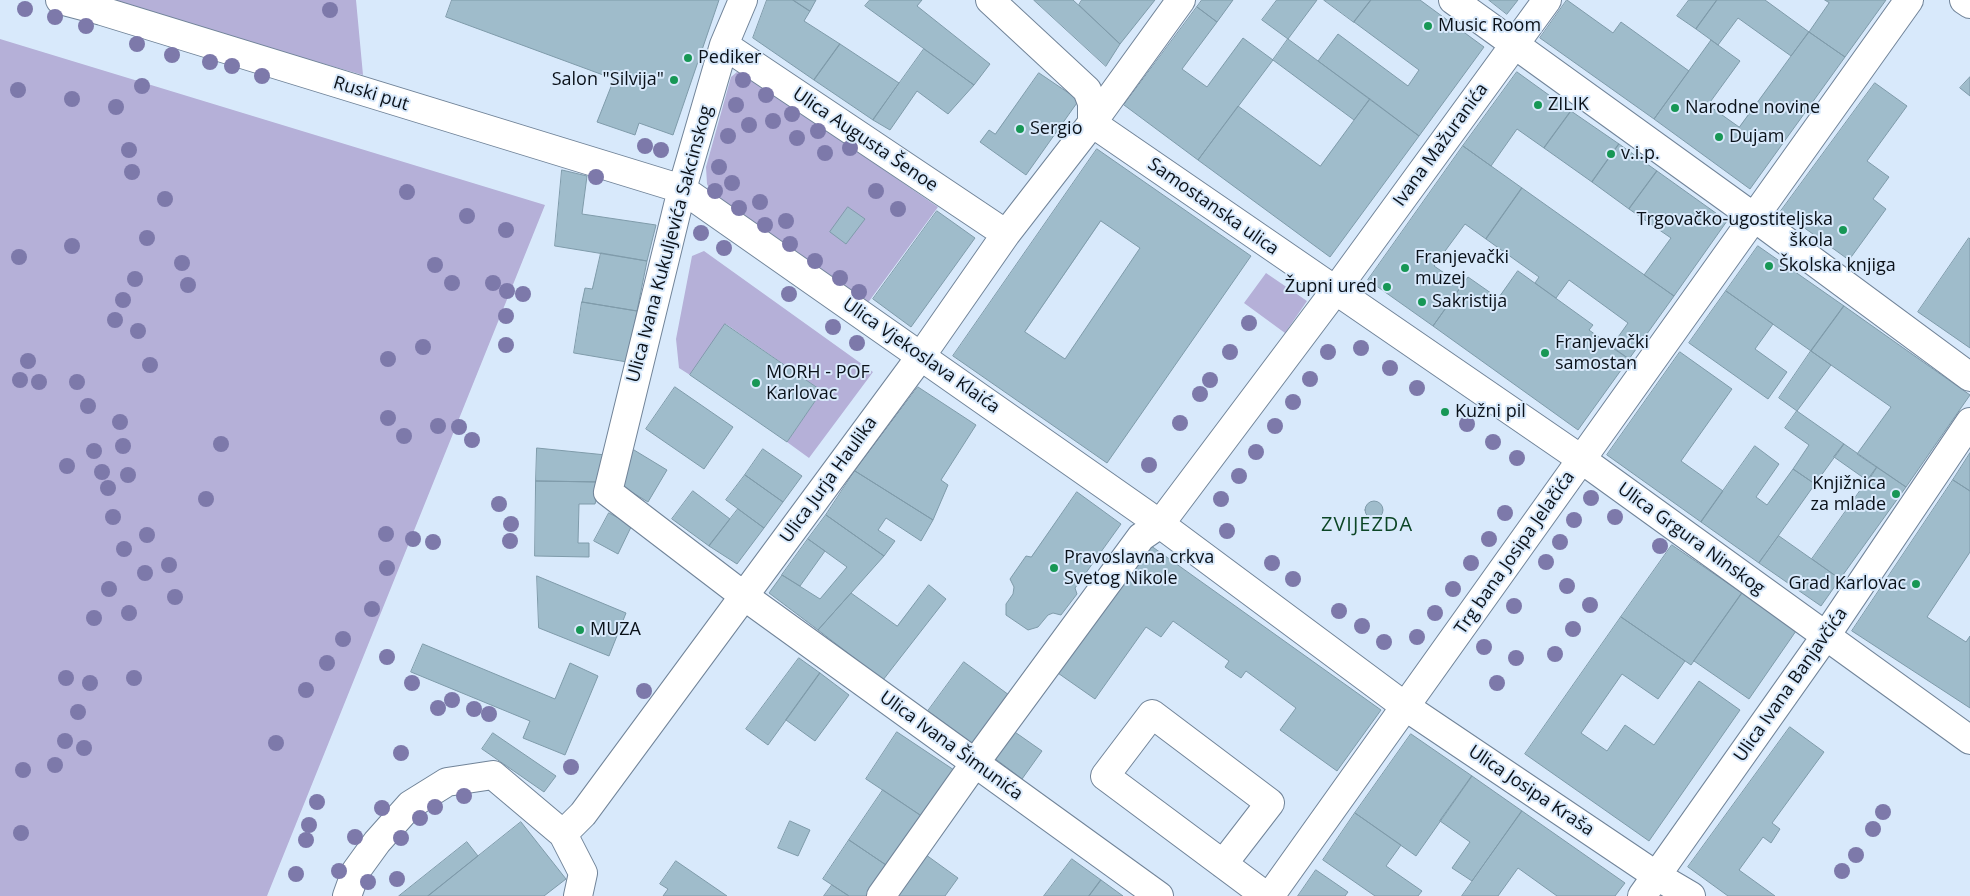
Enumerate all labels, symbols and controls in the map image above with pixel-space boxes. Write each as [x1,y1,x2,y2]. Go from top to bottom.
place label: Music Room [1438,15,1541,37]
marker: Music Room [1422,20,1434,32]
place label: Pediker [698,47,761,69]
marker: Pediker [682,52,694,64]
place label: Salon "Silvija" [552,69,664,91]
street label: Ruski put [331,72,411,116]
marker: Salon "Silvija" [668,74,680,86]
street label: Ivana Mažuranića [1389,79,1493,211]
street label: Ulica Augusta Šenoe [788,83,942,197]
place label: ZILIK [1548,94,1589,116]
place label: Narodne novine [1685,97,1820,119]
marker: ZILIK [1532,99,1544,111]
marker: Narodne novine [1669,102,1681,114]
street label: Ulica Ivana Kukuljevića Sakcinskog [623,103,717,385]
place label: Sergio [1030,118,1082,140]
marker: Sergio [1014,123,1026,135]
place label: Dujam [1729,126,1784,148]
marker: Dujam [1713,131,1725,143]
place label: v.i.p. [1621,143,1660,165]
marker: v.i.p. [1605,148,1617,160]
street label: Samostanska ulica [1143,154,1283,260]
place label: Trgovačko-ugostiteljska škola [1637,209,1833,252]
marker: Trgovačko-ugostiteljska škola [1837,224,1849,236]
place label: Franjevački muzej [1415,247,1509,290]
place label: Školska knjiga [1779,255,1896,277]
marker: Školska knjiga [1763,260,1775,272]
marker: Franjevački muzej [1399,262,1411,274]
place label: Župni ured [1285,276,1377,298]
marker: Župni ured [1381,281,1393,293]
place label: Sakristija [1432,291,1507,313]
street label: Ulica Vjekoslava Klaića [838,294,1004,418]
marker: Sakristija [1416,296,1428,308]
place label: Franjevački samostan [1555,332,1649,374]
marker: Franjevački samostan [1539,347,1551,359]
place label: MORH - POF Karlovac [766,362,870,404]
marker: MORH - POF Karlovac [750,377,762,389]
place label: Kužni pil [1455,401,1526,423]
marker: Kužni pil [1439,406,1451,418]
street label: Ulica Jurja Haulika [776,413,882,547]
street label: Trg bana Josipa Jelačića [1450,467,1580,639]
place label: Knjižnica za mlade [1811,473,1886,516]
street label: Ulica Grgura Ninskog [1613,478,1769,600]
marker: Knjižnica za mlade [1890,488,1902,500]
district label: ZVIJEZDA [1320,513,1414,537]
place label: Pravoslavna crkva Svetog Nikole [1064,547,1214,590]
marker: Pravoslavna crkva Svetog Nikole [1048,562,1060,574]
place label: Grad Karlovac [1788,573,1906,595]
marker: Grad Karlovac [1910,578,1922,590]
street label: Ulica Ivana Banjavčića [1730,604,1852,766]
place label: MUZA [590,619,641,641]
marker: MUZA [574,624,586,636]
street label: Ulica Ivana Šimunića [875,687,1027,805]
street label: Ulica Josipa Kraša [1464,741,1598,841]

